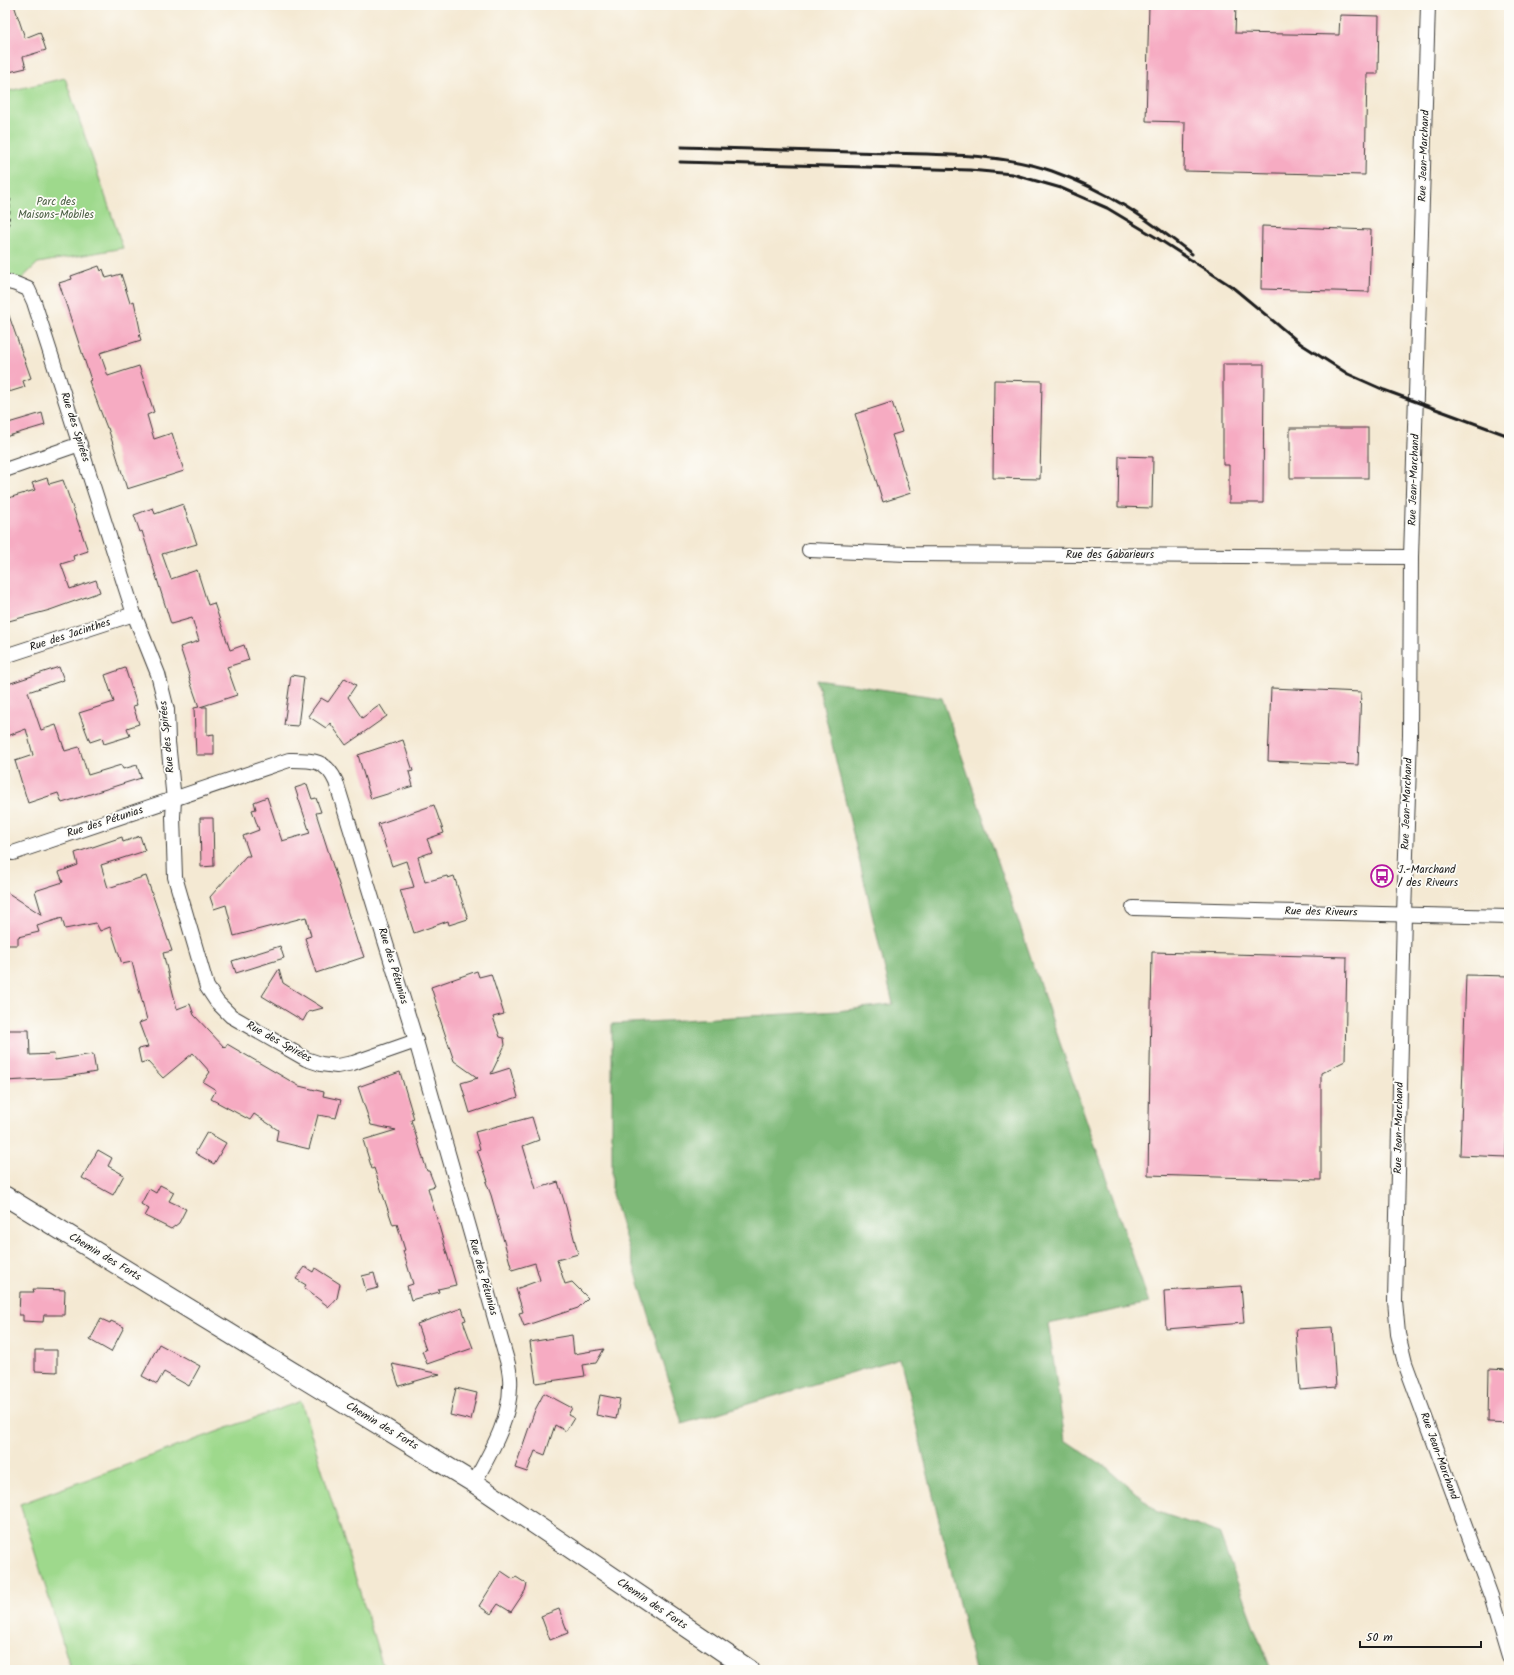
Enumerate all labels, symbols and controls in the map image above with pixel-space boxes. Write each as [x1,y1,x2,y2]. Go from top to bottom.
street label: Rue Jean-Marchand [1413,109,1435,202]
park label: Parc des Maisons-Mobiles [18,193,94,224]
street label: Rue des Spirées [55,390,95,465]
street label: Rue Jean-Marchand [1403,433,1425,526]
street label: Rue des Gabarieurs [1066,546,1154,564]
street label: Rue des Jacinthes [27,613,113,657]
street label: Rue des Spirées [154,700,180,774]
street label: Rue Jean-Marchand [1396,757,1418,850]
street label: Rue des Pétunias [65,801,146,843]
place label: J.-Marchand / des Riveurs [1398,861,1458,892]
bus stop icon: J.-Marchand / des Riveurs [1369,863,1395,889]
street label: Rue des Riveurs [1284,902,1358,922]
street label: Rue des Pétunias [373,925,413,1007]
street label: Rue des Spirées [243,1017,315,1068]
street label: Rue Jean-Marchand [1389,1081,1409,1174]
street label: Chemin des Forts [65,1228,145,1286]
street label: Rue des Pétunias [463,1236,503,1318]
street label: Chemin des Forts [342,1397,422,1455]
street label: Rue Jean-Marchand [1415,1410,1463,1503]
street label: Chemin des Forts [613,1574,691,1635]
scale bar [1360,1623,1481,1649]
text: 50 m [1366,1628,1393,1647]

